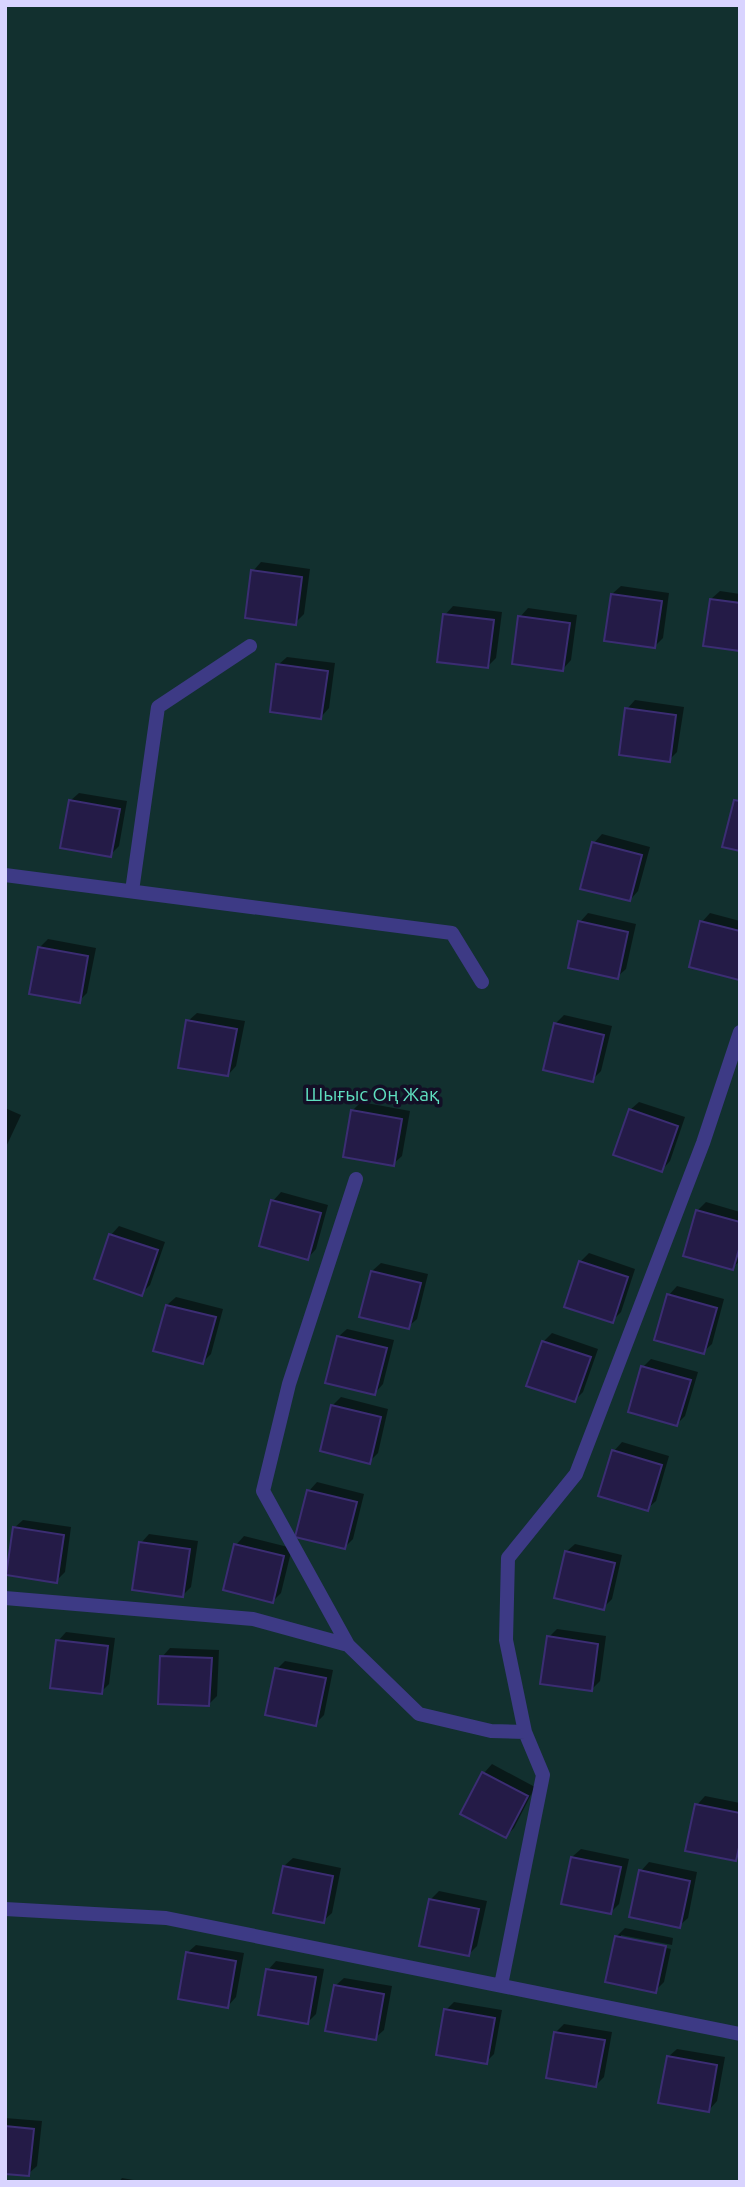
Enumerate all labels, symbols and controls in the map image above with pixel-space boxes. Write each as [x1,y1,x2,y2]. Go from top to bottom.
park label: Шығыс Оң Жақ [305,1083,440,1105]

